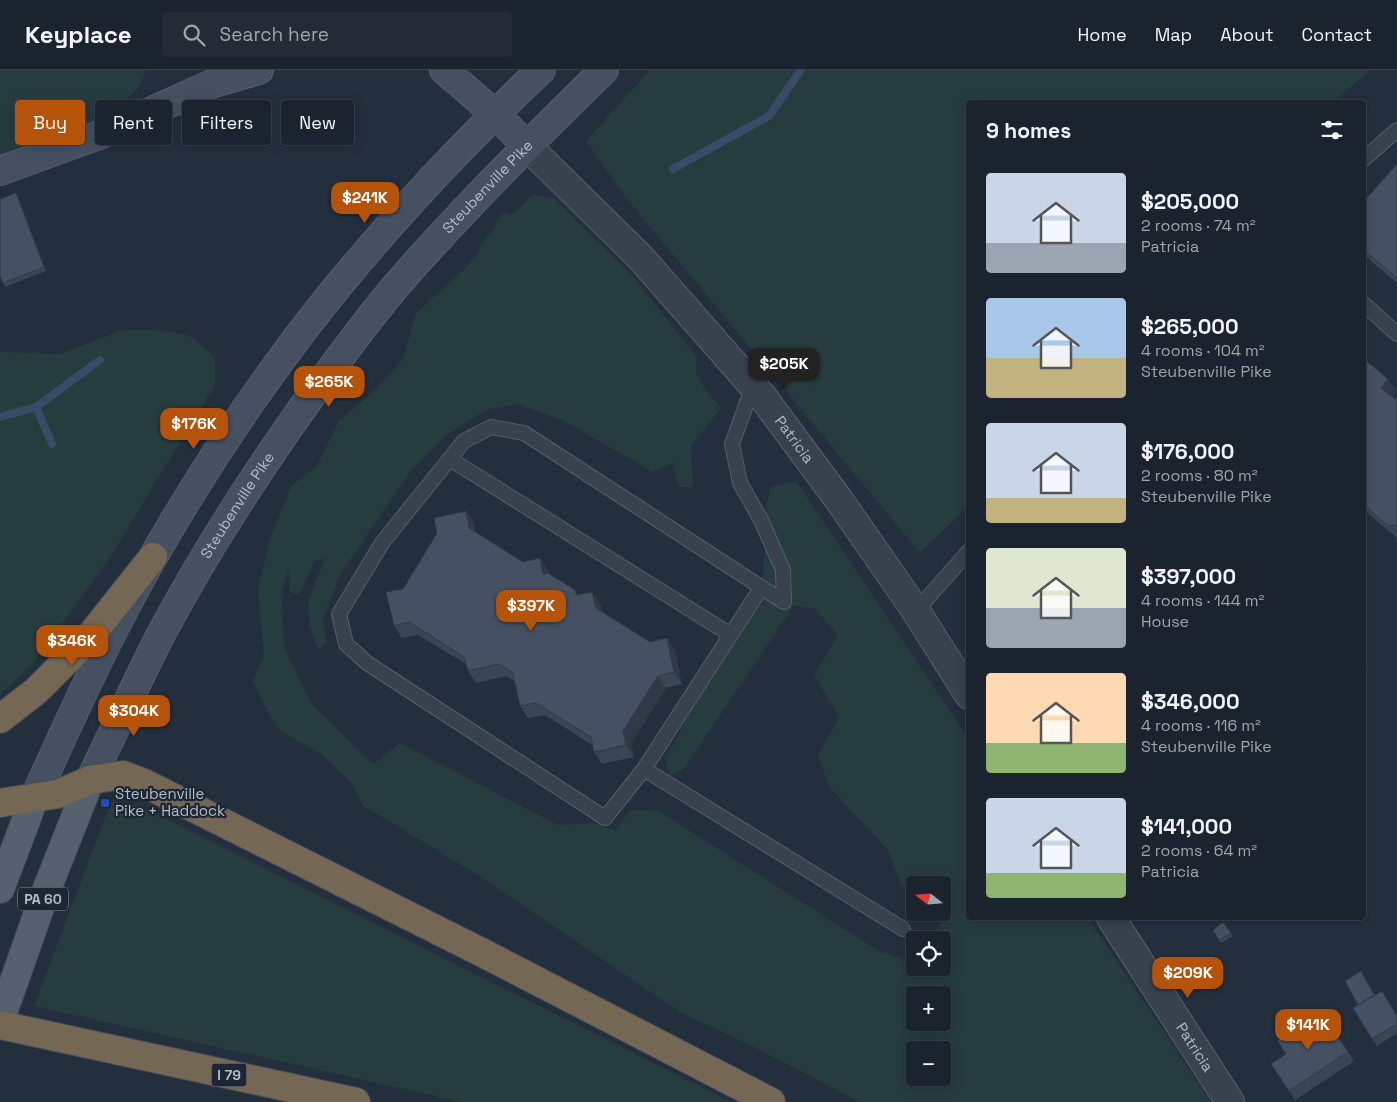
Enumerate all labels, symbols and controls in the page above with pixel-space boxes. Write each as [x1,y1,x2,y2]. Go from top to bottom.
search box [162,12,512,57]
text: Keyplace [25,19,132,50]
icon: search [180,21,208,49]
text: Search here [220,22,329,47]
text: Home [1078,23,1127,46]
text: Map [1155,23,1192,46]
text: About [1220,23,1274,46]
text: Contact [1302,23,1372,46]
chip: Buy [15,100,85,145]
chip: Rent [95,100,172,145]
chip: Filters [182,100,271,145]
chip: New [281,100,354,145]
icon: filters [1318,116,1346,144]
text: 9 homes [986,117,1071,144]
street label: Steubenville Pike [438,136,537,237]
pin: $241K [330,182,400,224]
text: $241K [342,187,388,208]
text: $205,000 [1141,188,1239,215]
icon: home [1026,193,1086,253]
text: 2 rooms · 74 m² [1141,215,1256,236]
text: Patricia [1141,236,1199,257]
text: $265,000 [1141,313,1239,340]
icon: home [1026,318,1086,378]
text: 4 rooms · 104 m² [1141,340,1265,361]
pin: $205K [749,348,819,390]
text: $205K [759,353,809,374]
text: Steubenville Pike [1141,361,1272,382]
pin: $265K [294,366,364,408]
text: $265K [305,371,353,392]
pin: $176K [159,408,229,450]
street label: Patricia [771,412,819,467]
text: $176K [171,413,217,434]
text: $176,000 [1141,438,1234,465]
icon: home [1026,443,1086,503]
street label: Steubenville Pike [196,448,278,562]
text: 2 rooms · 80 m² [1141,465,1258,486]
text: Steubenville Pike [1141,486,1272,507]
text: $397,000 [1141,563,1236,590]
icon: home [1026,568,1086,628]
pin: $397K [496,590,566,632]
text: 4 rooms · 144 m² [1141,590,1264,611]
text: $397K [507,595,555,616]
text: House [1141,611,1189,632]
pin: $346K [37,624,107,667]
text: $346K [47,630,97,651]
text: $346,000 [1141,688,1240,715]
icon: home [1026,693,1086,753]
pin: $304K [99,694,169,737]
text: $304K [109,700,159,721]
text: 4 rooms · 116 m² [1141,715,1261,736]
text: Steubenville Pike [1141,736,1272,757]
place label: Steubenville Pike + Haddock [115,784,225,820]
marker: Steubenville Pike + Haddock [99,797,111,809]
text: $141,000 [1141,813,1232,840]
icon: home [1026,818,1086,878]
text: 2 rooms · 64 m² [1141,840,1257,861]
text: Patricia [1141,861,1199,882]
north arrow [906,876,951,921]
map controls [906,876,951,1086]
road number: PA 60 [18,888,68,911]
button: locate [906,931,951,976]
pin: $209K [1153,956,1223,999]
text: $209K [1163,962,1213,983]
button: + [906,986,951,1031]
pin: $141K [1273,1008,1343,1051]
text: $141K [1286,1014,1330,1035]
street label: Patricia [1172,1019,1218,1075]
button: − [906,1041,951,1086]
road number: I 79 [212,1064,246,1086]

